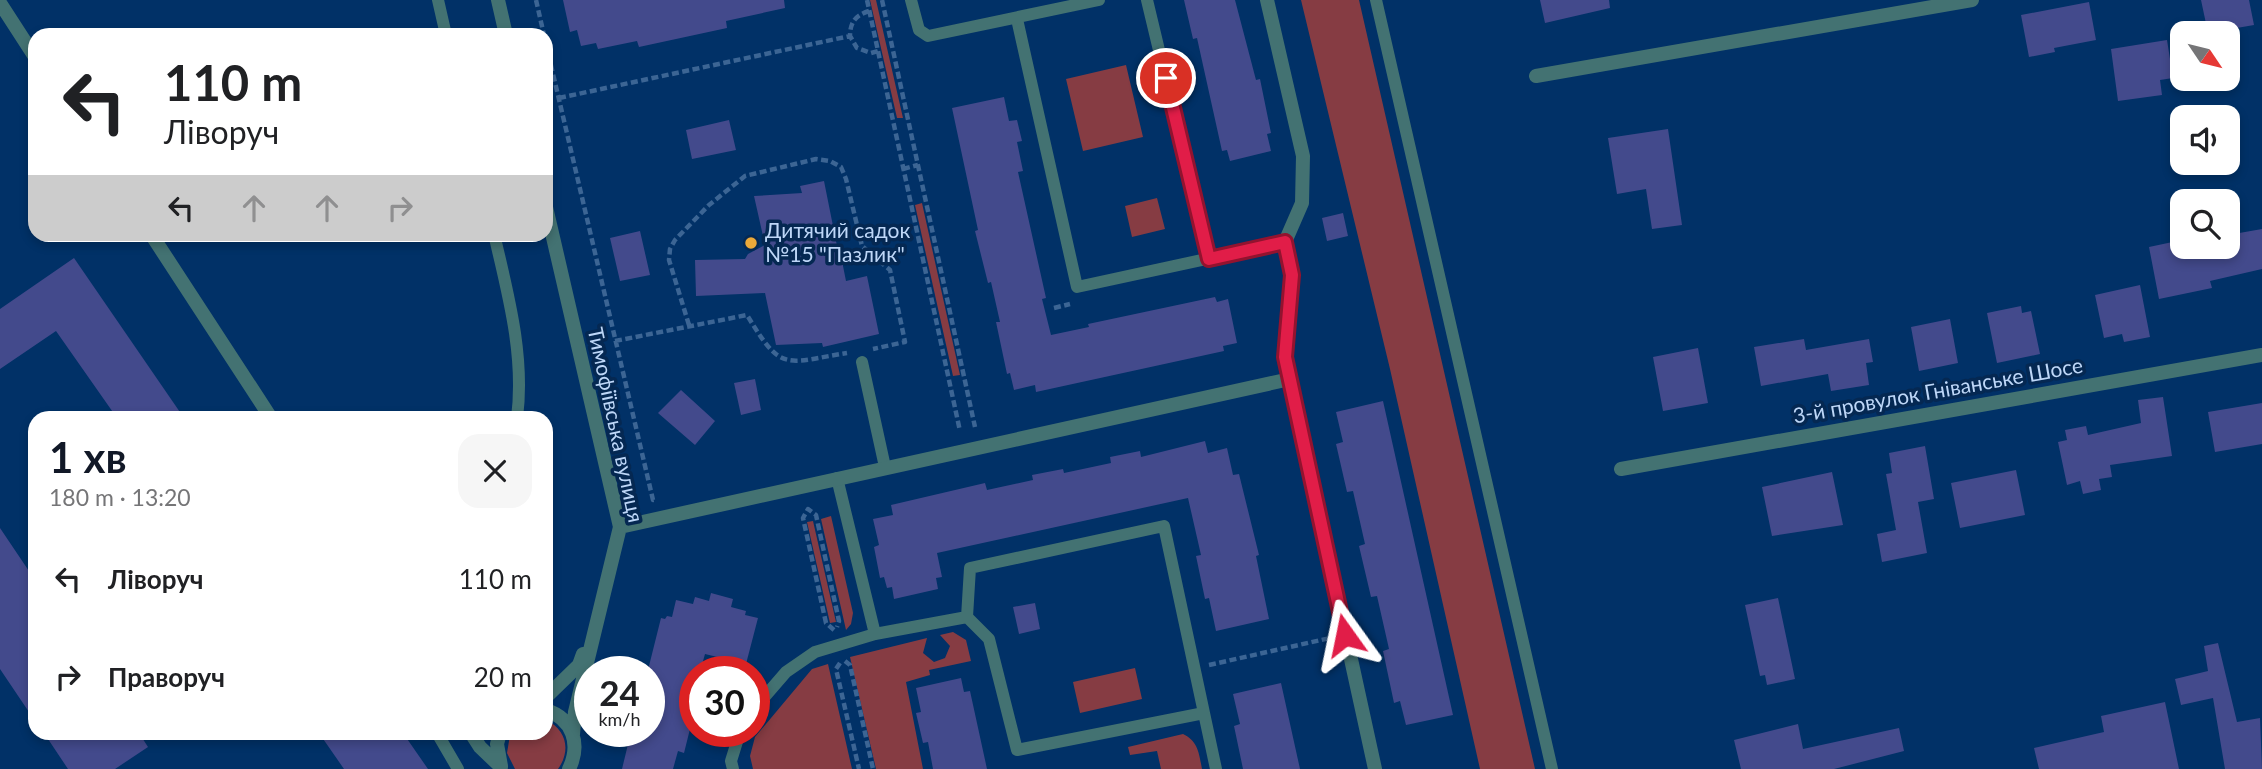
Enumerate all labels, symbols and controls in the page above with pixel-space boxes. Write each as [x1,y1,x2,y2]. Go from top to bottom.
north arrow [2170,21,2240,91]
map controls [2170,21,2240,259]
pin [1136,48,1196,108]
text: 110 m [164,53,302,111]
icon: left [49,56,140,147]
icon: arrive [1147,59,1185,97]
button: sound [2170,105,2240,175]
text: Ліворуч [164,112,279,151]
icon: left [162,189,200,227]
icon: ahead [235,189,273,227]
icon: ahead [308,189,346,227]
icon: right [381,189,419,227]
button: search [2170,189,2240,259]
place label: Дитячий садок №15 "Пазлик" [765,217,910,266]
marker: Дитячий садок №15 "Пазлик" [743,235,759,251]
street label: Тимофіївська вулиця [584,325,649,524]
street label: 3-й провулок Гніванське Шосе [1791,352,2085,427]
text: 1 хв [49,432,127,482]
button: close [458,434,532,508]
text: 180 m · 13:20 [49,483,191,511]
icon: left [49,560,87,598]
text: Ліворуч [108,563,204,595]
text: 110 m [459,563,532,595]
position arrow [1308,598,1382,672]
speed limit sign: 30 [679,656,770,747]
icon: right [49,658,87,696]
text: Праворуч [108,661,225,693]
text: 20 m [474,661,532,693]
text: 24 [599,671,640,713]
text: km/h [598,708,641,730]

